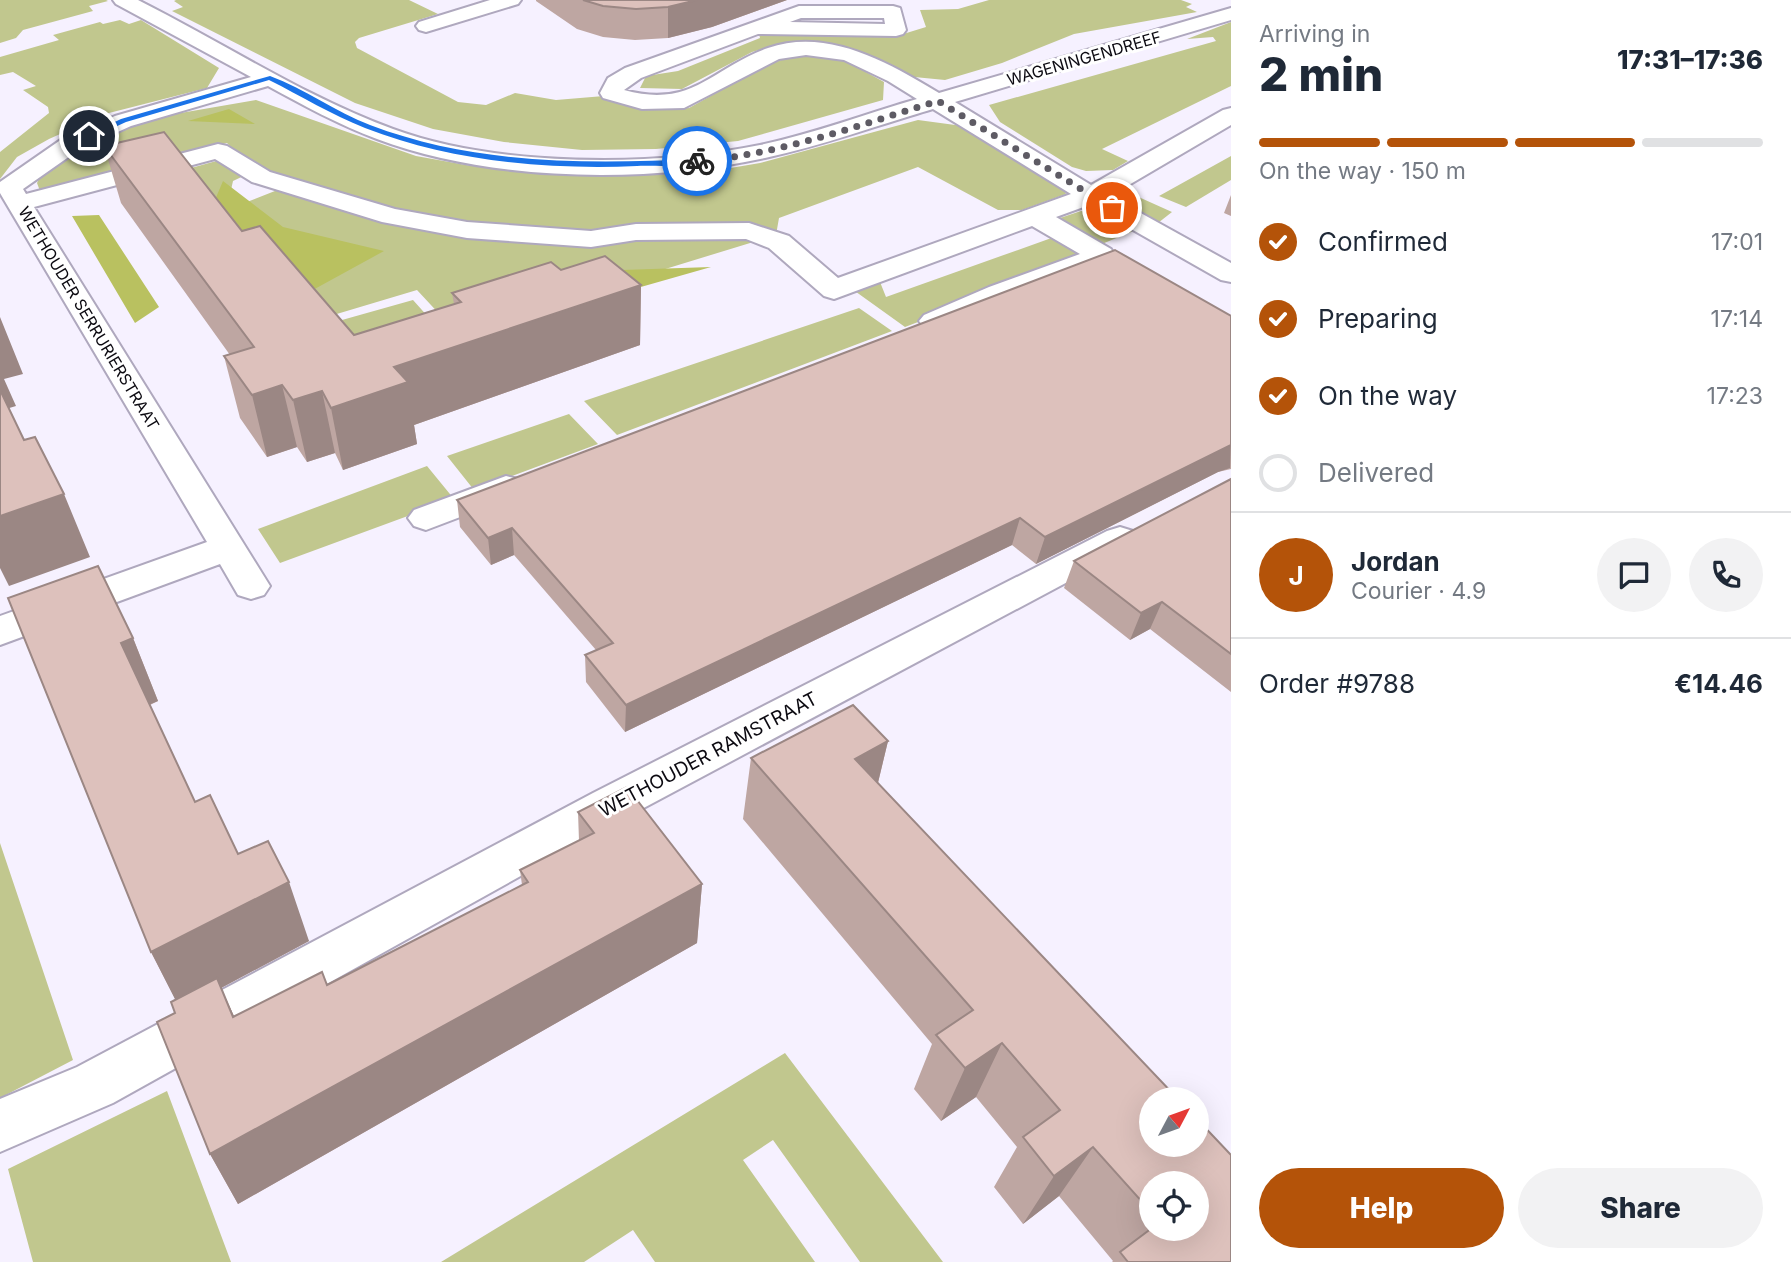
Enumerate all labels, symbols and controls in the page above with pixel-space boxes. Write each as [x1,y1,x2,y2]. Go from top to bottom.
text: Arriving in [1259,20,1370,48]
street label: WAGENINGENDREEF [1005,26,1163,90]
text: 17:31–17:36 [1617,44,1763,75]
text: 2 min [1259,46,1383,102]
pin [59,106,119,166]
icon: home [70,117,108,155]
courier [662,126,732,196]
icon: bike [678,142,716,180]
text: On the way · 150 m [1259,157,1466,185]
pin [1082,178,1142,238]
icon: bag [1093,189,1131,227]
street label: WETHOUDER SERRURIERSTRAAT [14,203,164,433]
icon: check [1259,223,1297,261]
text: Confirmed [1318,226,1448,257]
text: 17:01 [1711,228,1763,256]
icon: check [1259,300,1297,338]
text: Preparing [1318,303,1438,334]
text: 17:14 [1711,305,1763,333]
icon: check [1259,377,1297,415]
text: On the way [1318,380,1457,411]
text: 17:23 [1707,382,1763,410]
text: Delivered [1318,457,1434,488]
button: chat [1597,538,1671,612]
button: phone [1689,538,1763,612]
text: Jordan [1351,546,1440,577]
text: J [1288,560,1304,591]
text: Courier · 4.9 [1351,577,1486,605]
text: Order #9788 [1259,668,1415,699]
text: €14.46 [1674,668,1763,699]
street label: WETHOUDER RAMSTRAAT [595,687,821,822]
north arrow [1139,1087,1209,1157]
map controls [1139,1087,1209,1241]
button: Help [1259,1168,1504,1248]
button: Share [1518,1168,1763,1248]
button: locate [1139,1171,1209,1241]

